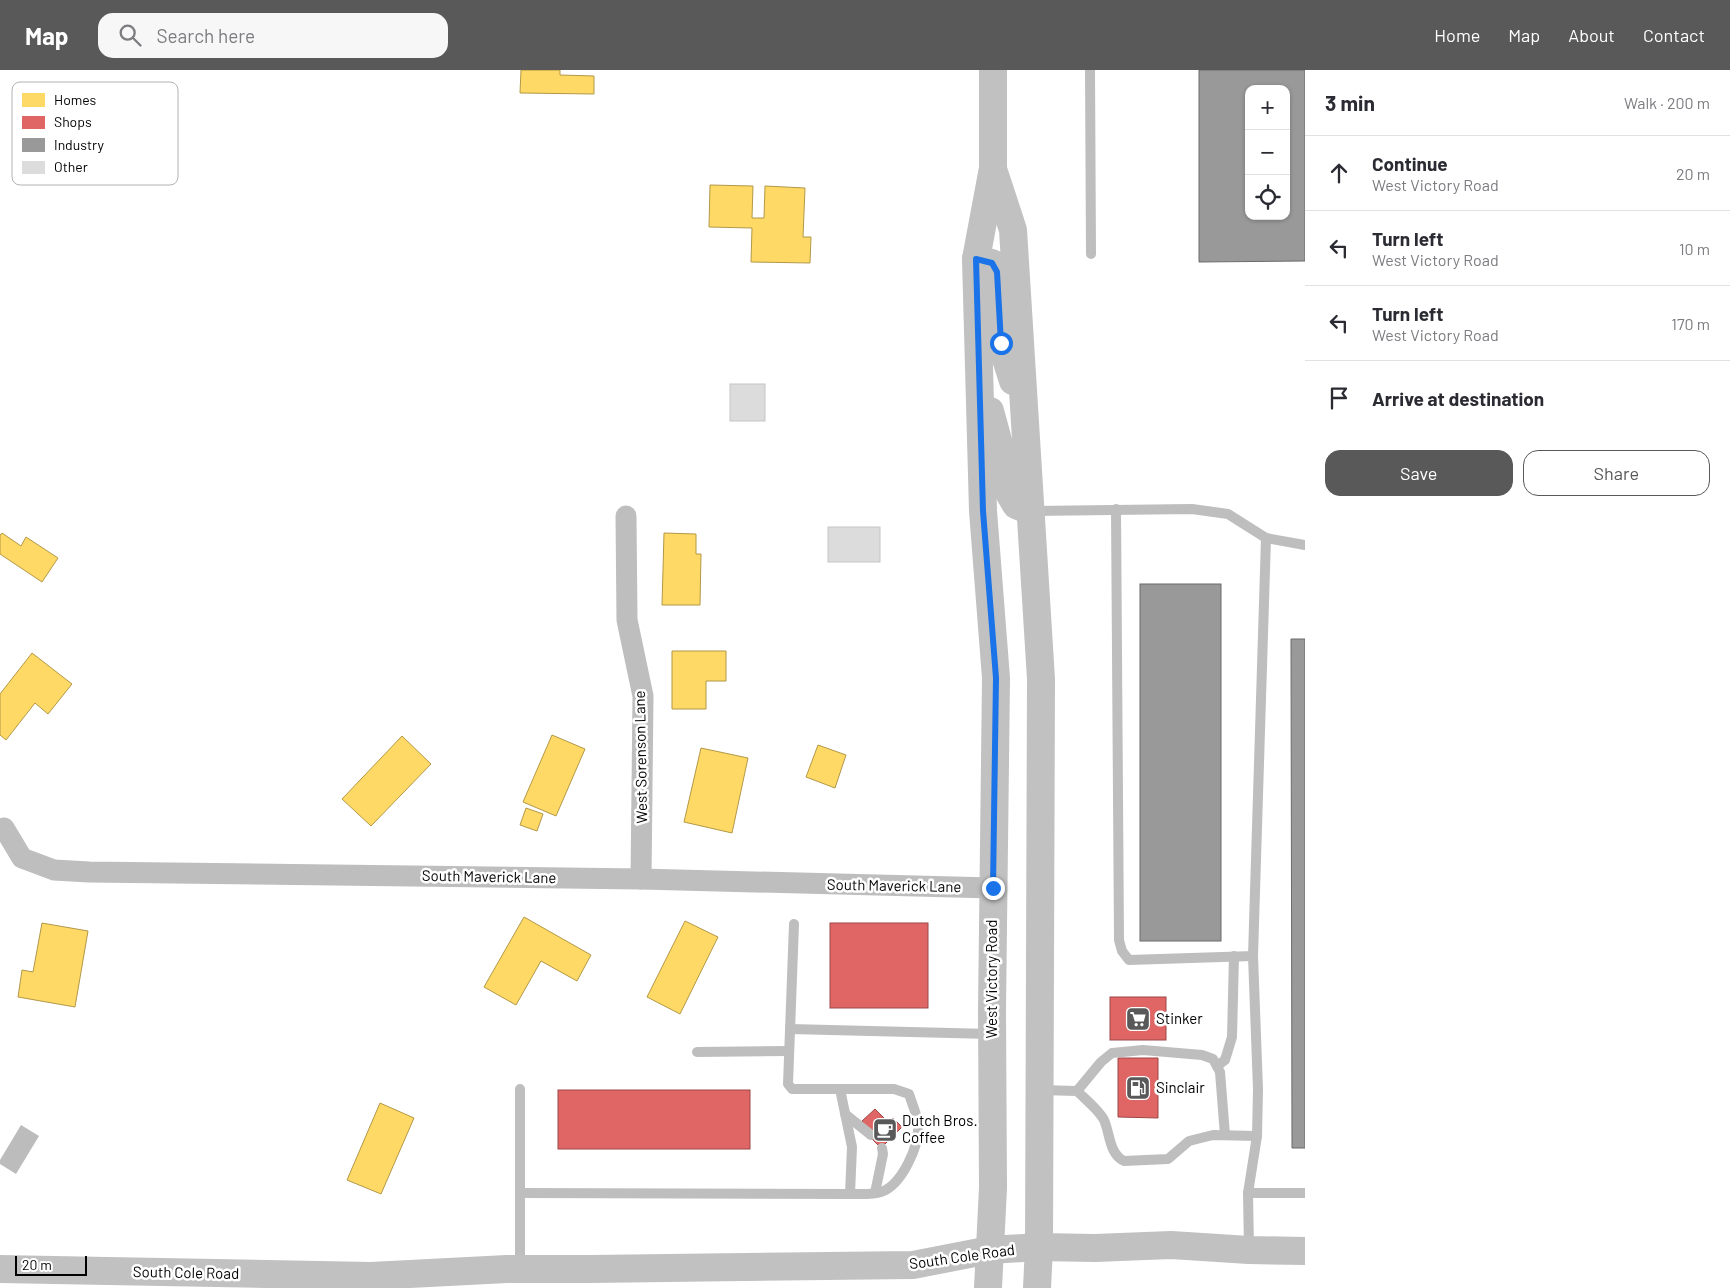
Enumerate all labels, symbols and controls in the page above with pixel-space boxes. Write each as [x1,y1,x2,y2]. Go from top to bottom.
search box [98,13,448,58]
text: Map [25,21,68,50]
icon: search [116,21,144,49]
text: Search here [156,24,255,47]
text: Home [1434,24,1480,46]
text: Map [1508,24,1540,46]
text: About [1568,24,1615,46]
text: Contact [1643,24,1705,46]
legend [12,82,178,185]
map controls [1245,85,1290,220]
button: + [1245,85,1290,130]
text: 3 min [1325,90,1375,115]
text: Homes [54,91,97,108]
text: Walk · 200 m [1624,93,1710,112]
text: Shops [54,113,92,130]
button: − [1245,130,1290,175]
text: Industry [54,136,105,153]
text: Continue [1372,152,1448,175]
text: Other [54,158,88,175]
icon: ahead [1325,159,1353,187]
text: 20 m [1676,164,1710,183]
button: locate [1245,175,1290,220]
text: West Victory Road [1372,175,1499,194]
text: Turn left [1372,227,1443,250]
icon: left [1325,234,1353,262]
text: 10 m [1679,239,1710,258]
text: West Victory Road [1372,250,1499,269]
text: Turn left [1372,302,1443,325]
icon: left [1325,309,1353,337]
text: 170 m [1671,314,1710,333]
text: West Victory Road [1372,325,1499,344]
route start [990,332,1013,355]
icon: arrive [1325,384,1353,412]
text: Arrive at destination [1372,387,1544,410]
button: Save [1325,450,1513,496]
button: Share [1523,450,1710,496]
street label: West Sorenson Lane [630,690,650,824]
street label: South Maverick Lane [422,866,556,886]
street label: South Maverick Lane [827,875,961,895]
route end [982,877,1005,900]
street label: West Victory Road [982,920,1000,1038]
supermarket icon: Stinker [1125,1006,1151,1032]
place label: Stinker [1156,1009,1203,1027]
fuel station icon: Sinclair [1125,1075,1151,1101]
place label: Sinclair [1156,1078,1205,1096]
place label: Dutch Bros. Coffee [902,1111,978,1146]
cafe icon: Dutch Bros. Coffee [872,1117,898,1143]
street label: South Cole Road [908,1240,1016,1272]
scale bar [15,1253,88,1276]
text: 20 m [22,1256,52,1273]
street label: South Cole Road [133,1262,239,1282]

